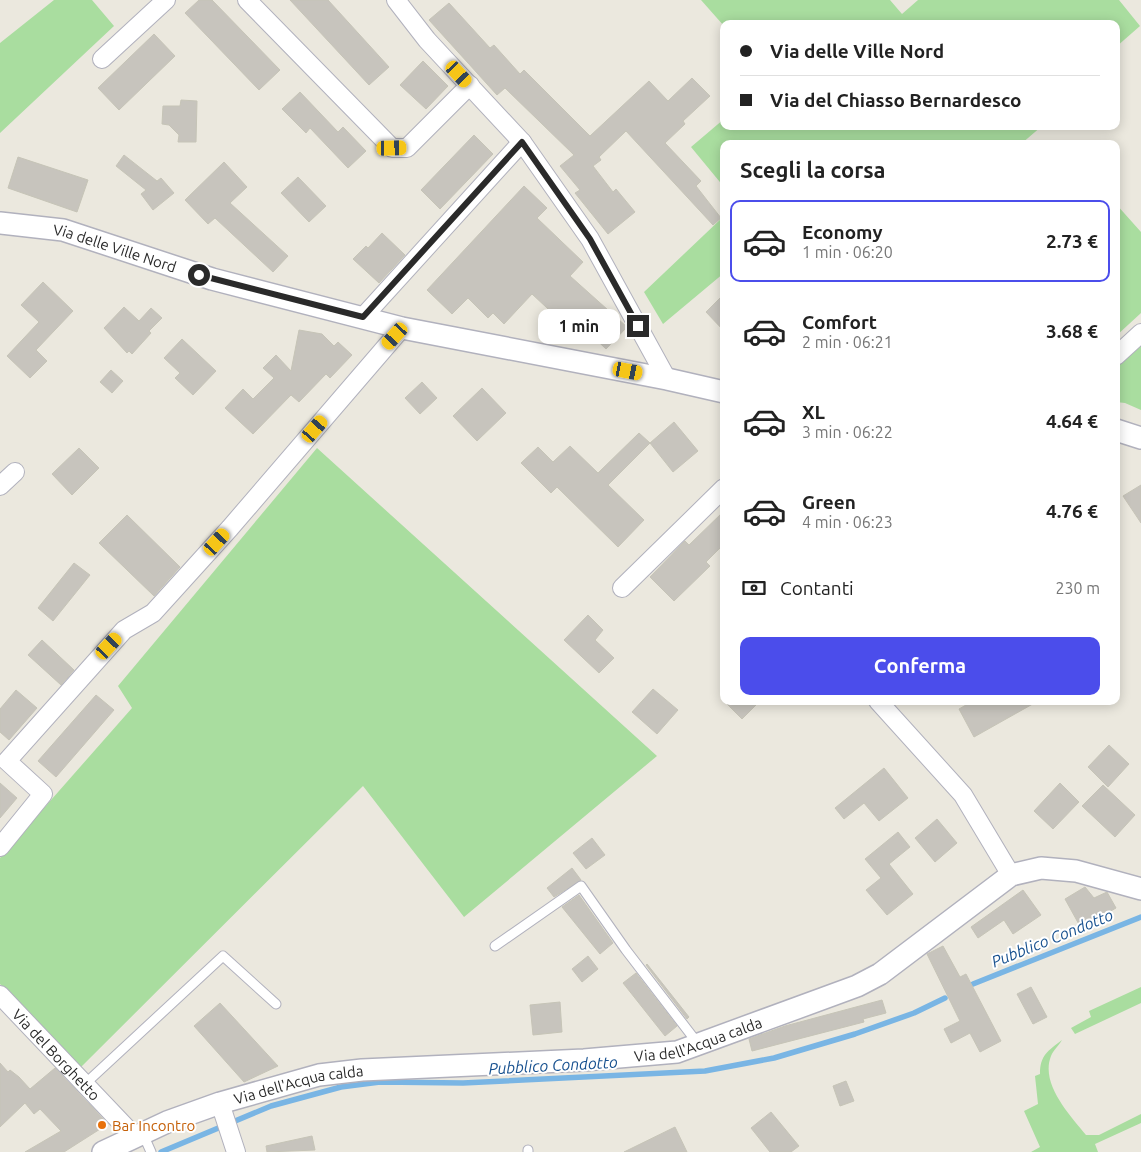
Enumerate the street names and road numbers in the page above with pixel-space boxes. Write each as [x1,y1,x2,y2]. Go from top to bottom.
street label: Via delle Ville Nord [52,220,179,275]
street label: Via del Borghetto [9,1005,104,1104]
street label: Via dell'Acqua calda [633,1013,764,1064]
street label: Via dell'Acqua calda [232,1061,364,1107]

